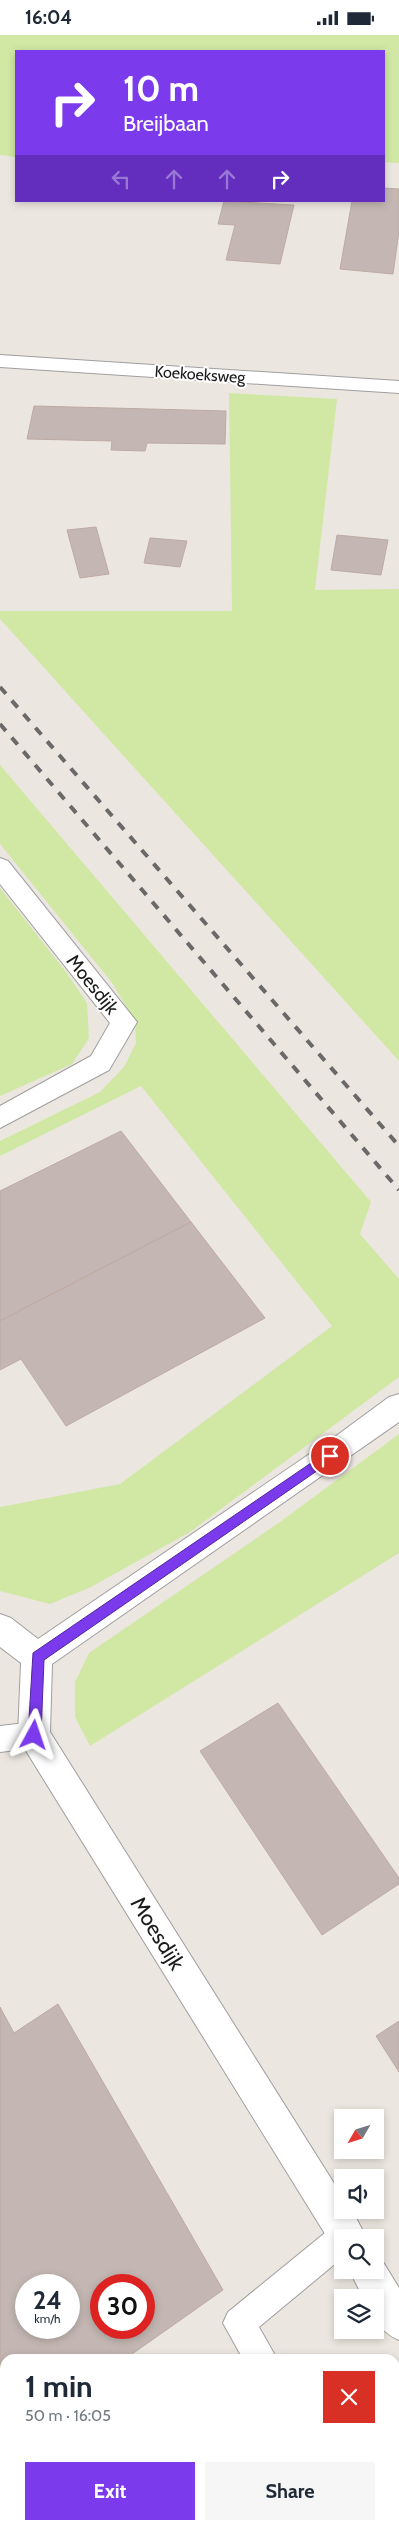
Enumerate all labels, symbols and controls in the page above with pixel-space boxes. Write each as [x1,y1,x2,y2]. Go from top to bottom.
text: 16:04 [25,6,72,29]
text: 10 m [123,67,199,110]
icon: right [40,70,105,135]
text: Breijbaan [123,110,209,137]
icon: left [107,165,135,193]
icon: ahead [160,165,188,193]
icon: ahead [213,165,241,193]
icon: right [266,165,294,193]
street label: Koekoeksweg [154,362,247,387]
street label: Moesdijk [62,950,124,1019]
pin [309,1435,351,1477]
icon: arrive [316,1442,344,1470]
position arrow [7,1708,59,1760]
street label: Moesdijk [125,1892,191,1975]
north arrow [334,2109,384,2159]
map controls [334,2109,384,2339]
button: sound [334,2169,384,2219]
button: search [334,2229,384,2279]
speed limit sign: 30 [90,2274,155,2339]
text: 24 [33,2285,62,2315]
button: layers [334,2289,384,2339]
text: km/h [34,2311,61,2326]
text: 1 min [25,2368,93,2405]
button: close [323,2371,375,2423]
text: 50 m · 16:05 [25,2406,111,2425]
button: Exit [25,2462,195,2520]
button: Share [205,2462,375,2520]

